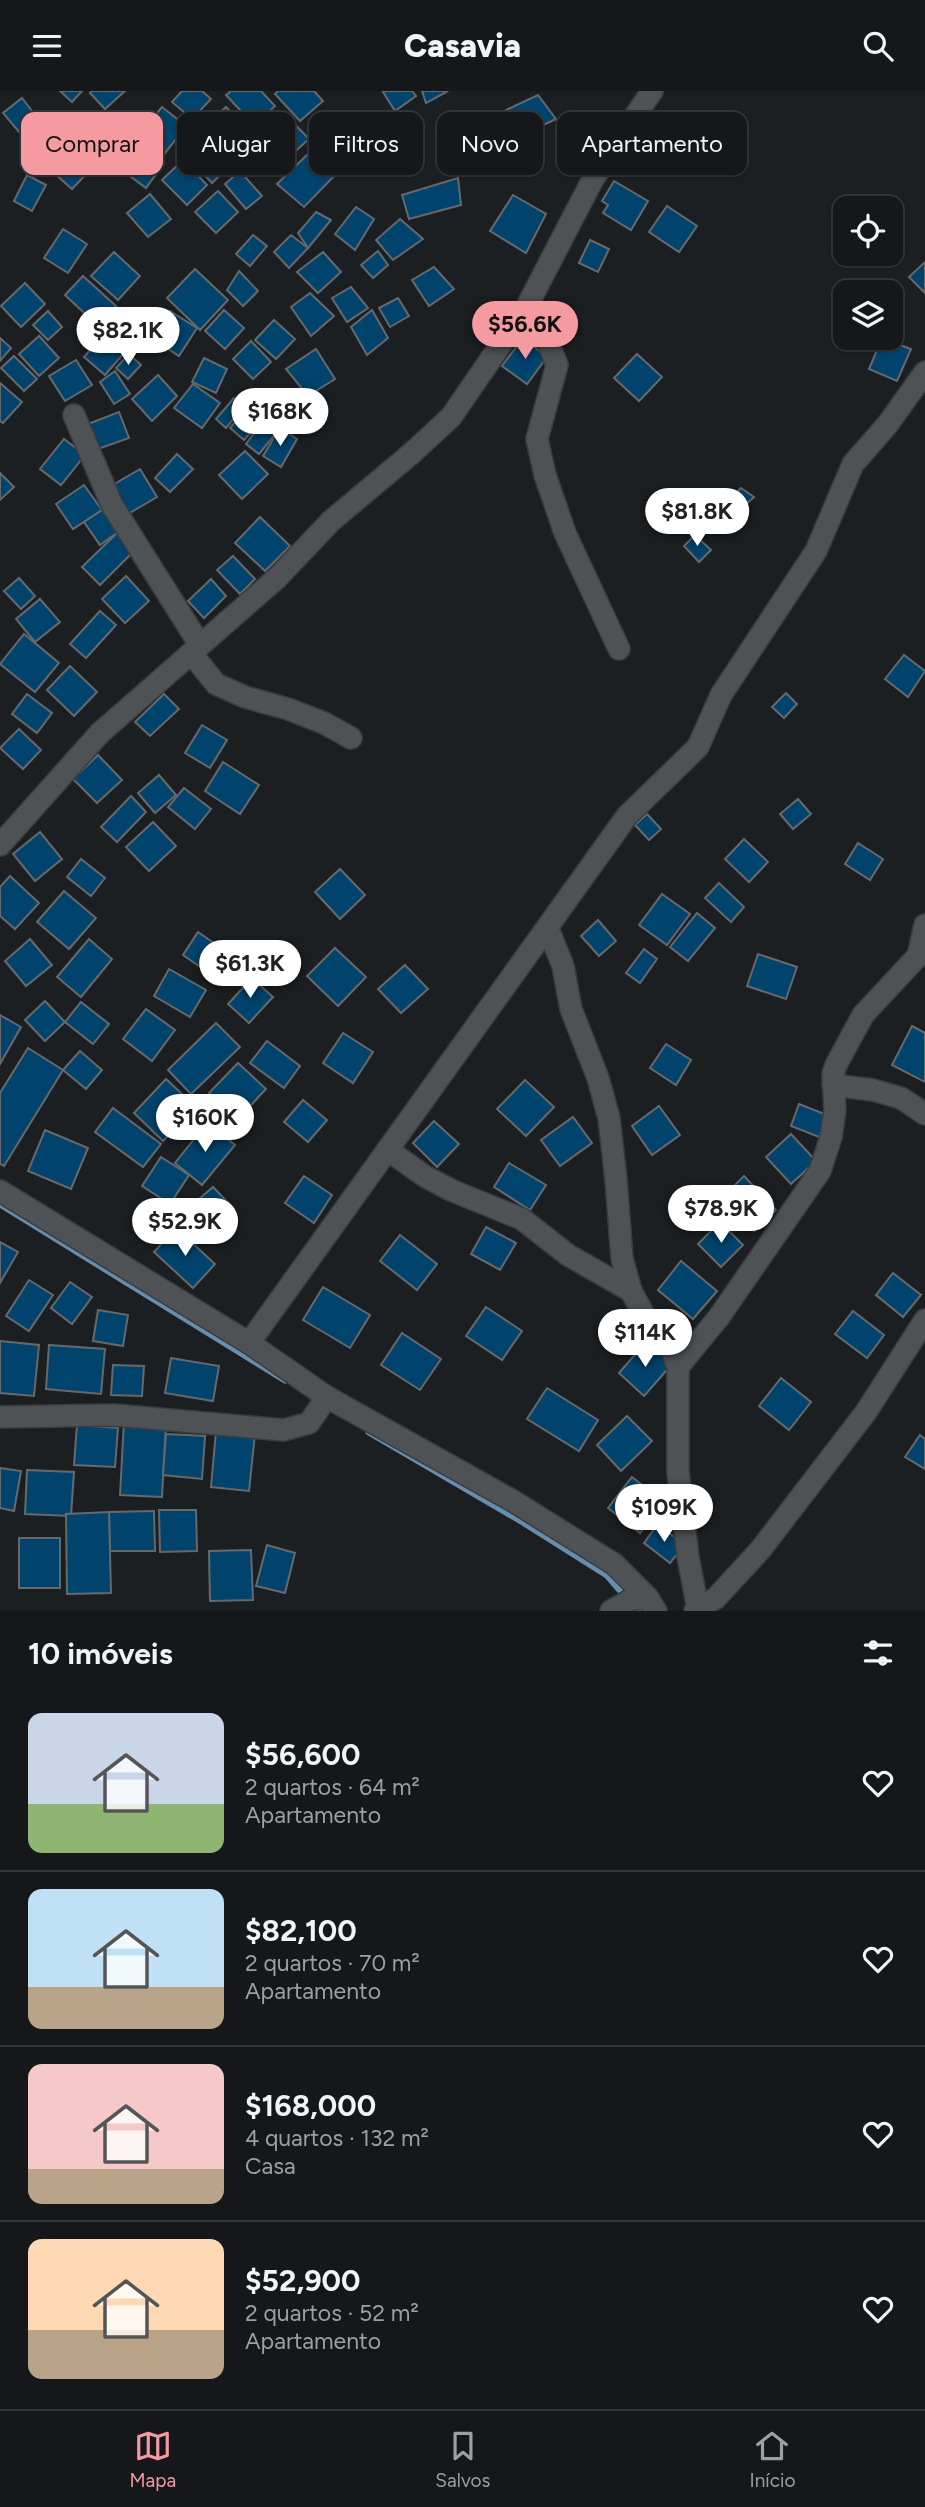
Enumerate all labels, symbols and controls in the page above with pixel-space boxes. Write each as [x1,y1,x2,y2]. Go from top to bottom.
icon: menu [28,27,66,65]
text: Casavia [404,27,521,65]
icon: search [859,27,897,65]
chip: Comprar [21,112,163,175]
chip: Alugar [177,112,295,175]
chip: Filtros [309,112,423,175]
chip: Novo [437,112,543,175]
chip: Apartamento [557,112,747,175]
map controls [833,196,903,350]
button: locate [833,196,903,266]
button: layers [833,280,903,350]
pin: $56.6K [468,301,582,361]
pin: $82.1K [71,307,185,367]
text: $56.6K [488,310,562,338]
text: $82.1K [93,316,163,344]
pin: $168K [231,389,329,448]
text: $168K [247,397,313,425]
pin: $81.8K [640,489,754,548]
text: $81.8K [661,497,733,525]
pin: $61.3K [193,941,307,1000]
text: $61.3K [215,949,285,977]
pin: $160K [156,1095,254,1154]
text: $160K [172,1103,238,1131]
pin: $78.9K [664,1185,778,1245]
text: $78.9K [684,1194,758,1222]
pin: $52.9K [128,1199,242,1258]
text: $52.9K [148,1207,222,1235]
pin: $114K [596,1309,694,1369]
text: $114K [614,1318,676,1346]
pin: $109K [615,1485,713,1544]
text: $109K [631,1493,697,1521]
icon: filters [859,1634,897,1672]
text: 10 imóveis [28,1635,173,1672]
text: $56,600 [245,1736,360,1773]
icon: home [84,1741,168,1825]
icon: heart [859,1764,897,1802]
text: 2 quartos · 64 m² [245,1773,420,1801]
text: Apartamento [245,1801,381,1829]
text: $82,100 [245,1912,357,1949]
icon: home [84,1917,168,2001]
icon: heart [859,1940,897,1978]
text: 2 quartos · 70 m² [245,1949,420,1977]
text: Apartamento [245,1977,381,2005]
text: $168,000 [245,2087,376,2124]
icon: home [84,2092,168,2176]
icon: heart [859,2115,897,2153]
text: 4 quartos · 132 m² [245,2124,429,2152]
text: Casa [245,2152,296,2180]
text: $52,900 [245,2262,360,2299]
icon: home [84,2267,168,2351]
icon: heart [859,2290,897,2328]
text: 2 quartos · 52 m² [245,2299,419,2327]
text: Apartamento [245,2327,381,2355]
tab: Mapa [130,2427,176,2492]
tab: Salvos [435,2427,490,2492]
tab: Início [750,2427,795,2492]

